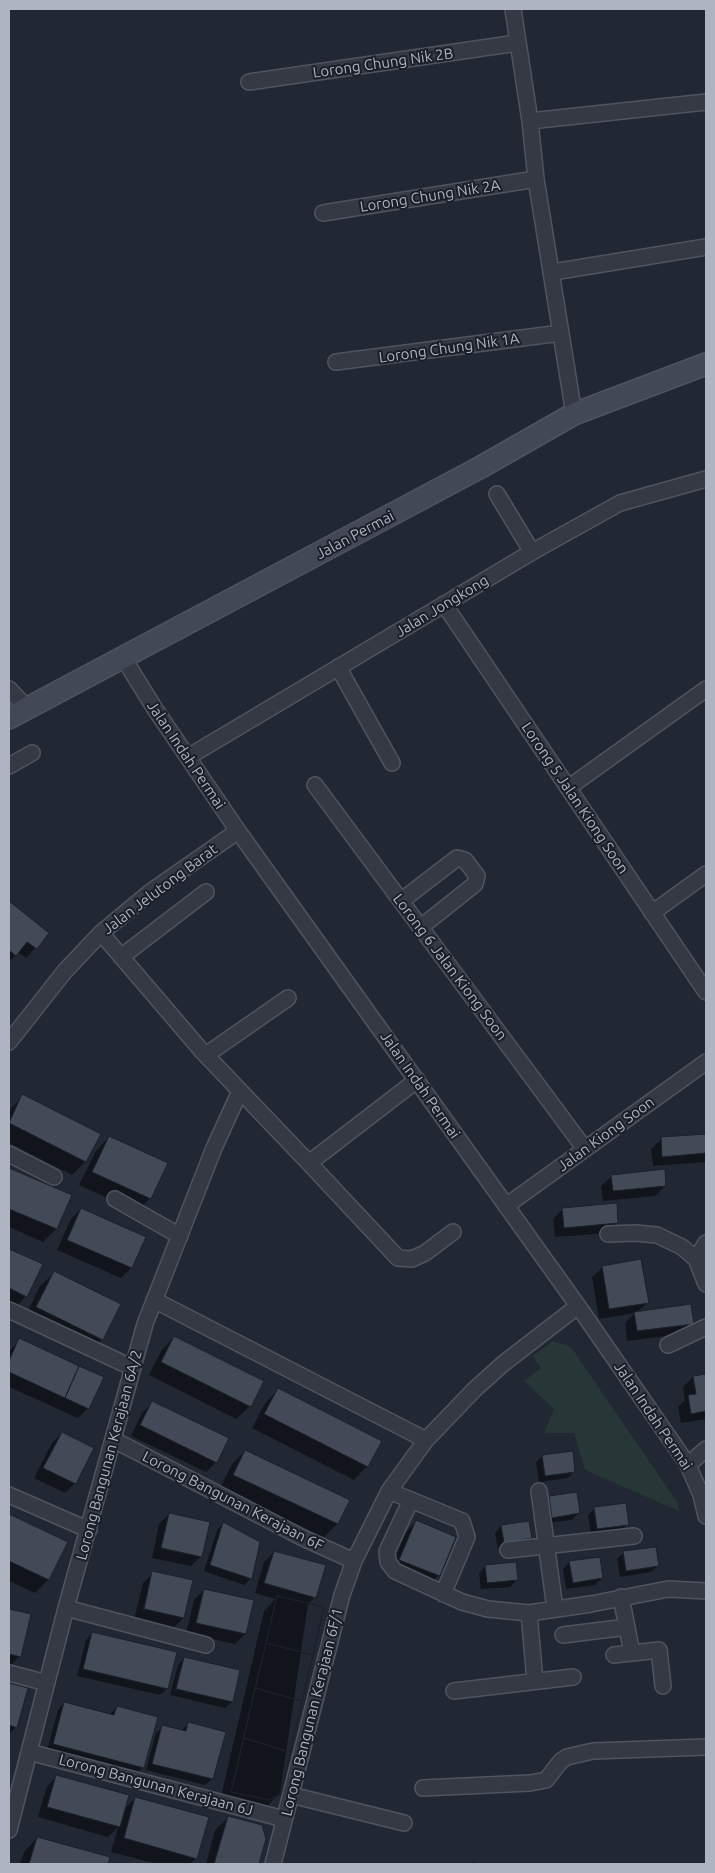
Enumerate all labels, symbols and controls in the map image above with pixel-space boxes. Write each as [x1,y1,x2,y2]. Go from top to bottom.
street label: Lorong Chung Nik 2B [312,44,454,82]
street label: Lorong Chung Nik 2A [358,176,502,216]
street label: Lorong Chung Nik 1A [377,329,521,367]
street label: Jalan Permai [313,507,397,563]
street label: Jalan Jongkong [392,571,492,641]
street label: Jalan Indah Permai [143,697,229,813]
street label: Lorong 5 Jalan Kiong Soon [518,719,632,877]
street label: Jalan Jelutong Barat [99,840,221,938]
street label: Lorong 6 Jalan Kiong Soon [389,890,511,1044]
street label: Jalan Indah Permai [376,1028,464,1142]
street label: Jalan Kiong Soon [554,1093,658,1175]
street label: Lorong Bangunan Kerajaan 6A/2 [72,1348,146,1562]
street label: Jalan Indah Permai [610,1358,696,1474]
street label: Lorong Bangunan Kerajaan 6F [139,1447,327,1555]
street label: Lorong Bangunan Kerajaan 6F/1 [277,1606,347,1818]
street label: Lorong Bangunan Kerajaan 6J [57,1750,255,1820]

